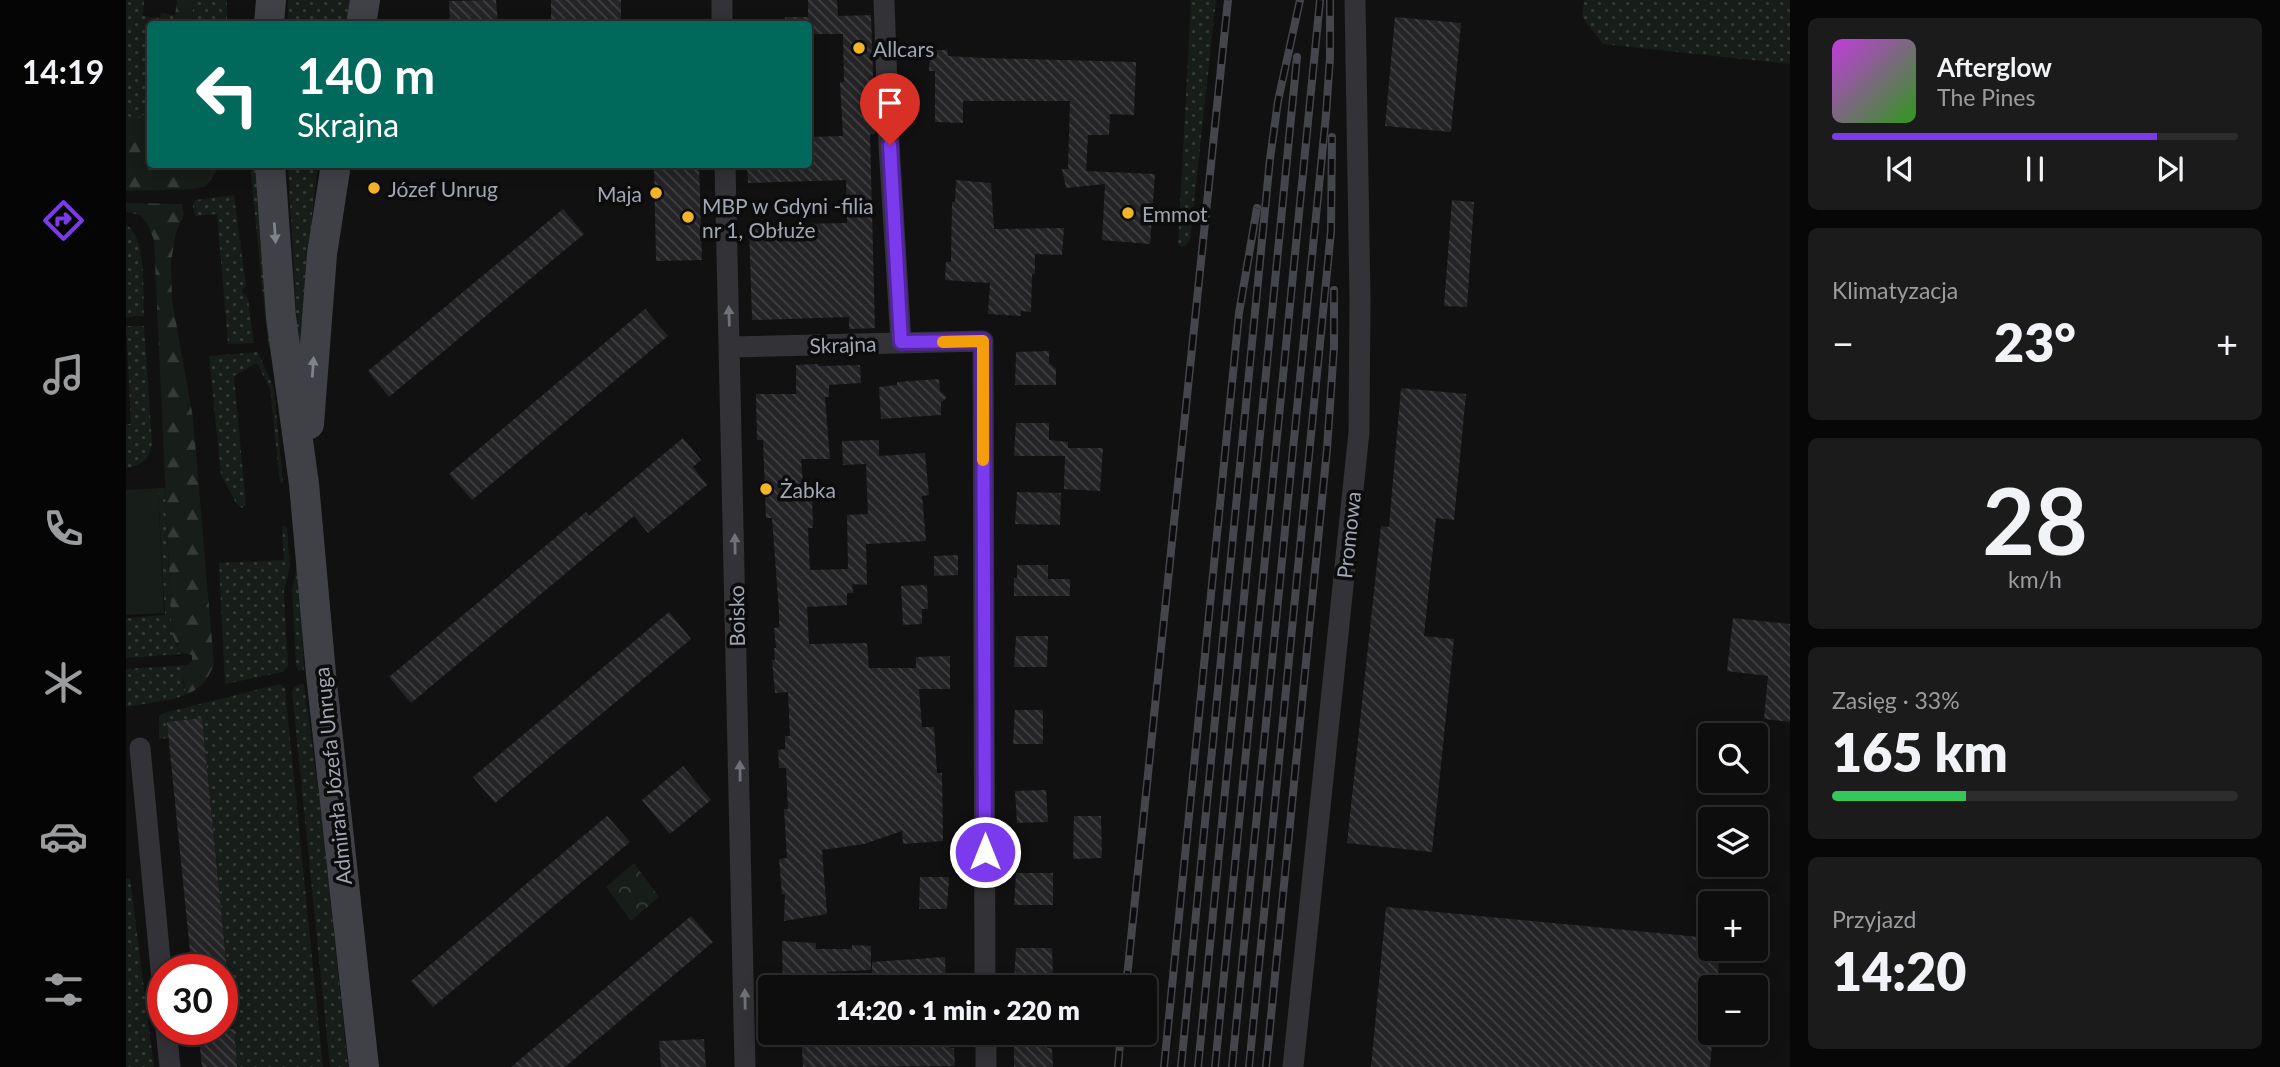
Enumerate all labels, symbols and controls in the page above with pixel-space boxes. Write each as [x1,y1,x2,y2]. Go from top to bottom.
place label: Allcars [873,36,934,61]
marker: Allcars [851,40,867,56]
text: 140 m [297,46,435,104]
icon: left [182,49,273,140]
text: Afterglow [1937,51,2052,83]
text: 14:19 [22,52,104,91]
pin [860,73,920,145]
text: The Pines [1937,83,2035,111]
icon: arrive [871,84,909,122]
text: Skrajna [297,105,399,144]
icon: previous [1881,150,1919,188]
icon: pause [2016,150,2054,188]
icon: next [2151,150,2189,188]
place label: Józef Unrug [388,176,498,201]
marker: Józef Unrug [366,180,382,196]
place label: Maja [597,181,642,206]
marker: Maja [648,185,664,201]
place label: MBP w Gdyni -filia nr 1, Obłuże [702,193,874,242]
icon: directions [39,196,88,245]
place label: Emmot [1142,201,1208,226]
marker: Emmot [1120,205,1136,221]
marker: MBP w Gdyni -filia nr 1, Obłuże [680,209,696,225]
one-way arrow [270,222,281,244]
text: Klimatyzacja [1832,276,1958,304]
one-way arrow [723,305,735,327]
text: 23° [1994,311,2076,373]
text: − [1832,320,1854,366]
text: + [2216,320,2238,366]
street label: Skrajna [809,330,877,358]
icon: music [39,350,88,399]
one-way arrow [308,356,319,378]
text: 28 [1982,465,2088,574]
place label: Żabka [780,477,836,502]
marker: Żabka [758,481,774,497]
street label: Promowa [1331,490,1365,580]
icon: phone [39,504,88,553]
one-way arrow [729,533,740,555]
text: km/h [2008,565,2062,593]
street label: Boisko [723,585,749,647]
icon: climate [39,658,88,707]
street label: Admirała Józefa Unruga [308,666,356,886]
text: Zasięg · 33% [1832,686,1960,714]
text: 165 km [1832,721,2008,783]
map controls [1698,723,1768,1045]
button: search [1698,723,1768,793]
one-way arrow [734,760,746,782]
button: layers [1698,807,1768,877]
icon: car [39,812,88,861]
position arrow [948,815,1022,889]
button: + [1698,891,1768,961]
text: Przyjazd [1832,905,1916,933]
text: 14:20 [1832,940,1966,1002]
speed limit sign: 30 [147,954,238,1045]
icon: filters [39,965,88,1014]
button: − [1698,975,1768,1045]
one-way arrow [740,988,751,1010]
text: 14:20 · 1 min · 220 m [835,994,1080,1026]

